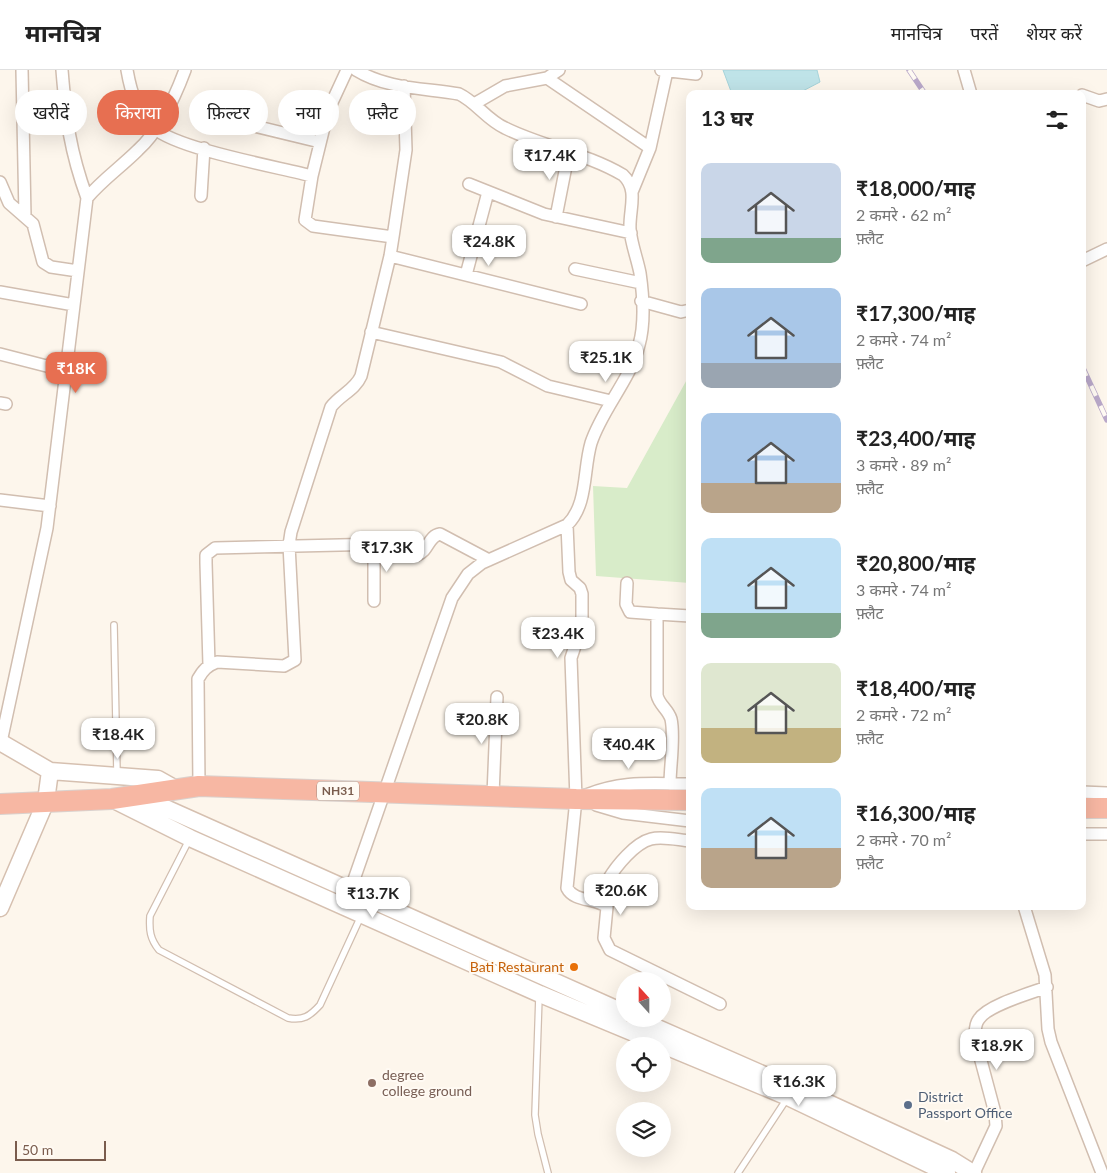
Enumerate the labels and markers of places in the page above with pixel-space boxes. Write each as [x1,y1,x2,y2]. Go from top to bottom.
pin: ₹17.4K [509,138,591,181]
pin: ₹24.8K [448,224,530,267]
pin: ₹25.1K [565,340,647,383]
pin: ₹18K [46,352,106,394]
pin: ₹17.3K [346,530,428,573]
pin: ₹23.4K [517,616,599,659]
pin: ₹20.8K [441,702,523,745]
pin: ₹18.4K [77,718,159,760]
pin: ₹40.4K [588,728,670,770]
pin: ₹20.6K [580,874,662,916]
pin: ₹13.7K [332,876,414,919]
place label: Bati Restaurant [470,958,564,975]
marker: Bati Restaurant [568,961,580,973]
pin: ₹18.9K [956,1028,1038,1071]
pin: ₹16.3K [758,1064,840,1107]
place label: degree college ground [382,1066,472,1099]
marker: degree college ground [366,1077,378,1089]
place label: District Passport Office [918,1088,1012,1121]
marker: District Passport Office [902,1099,914,1111]

